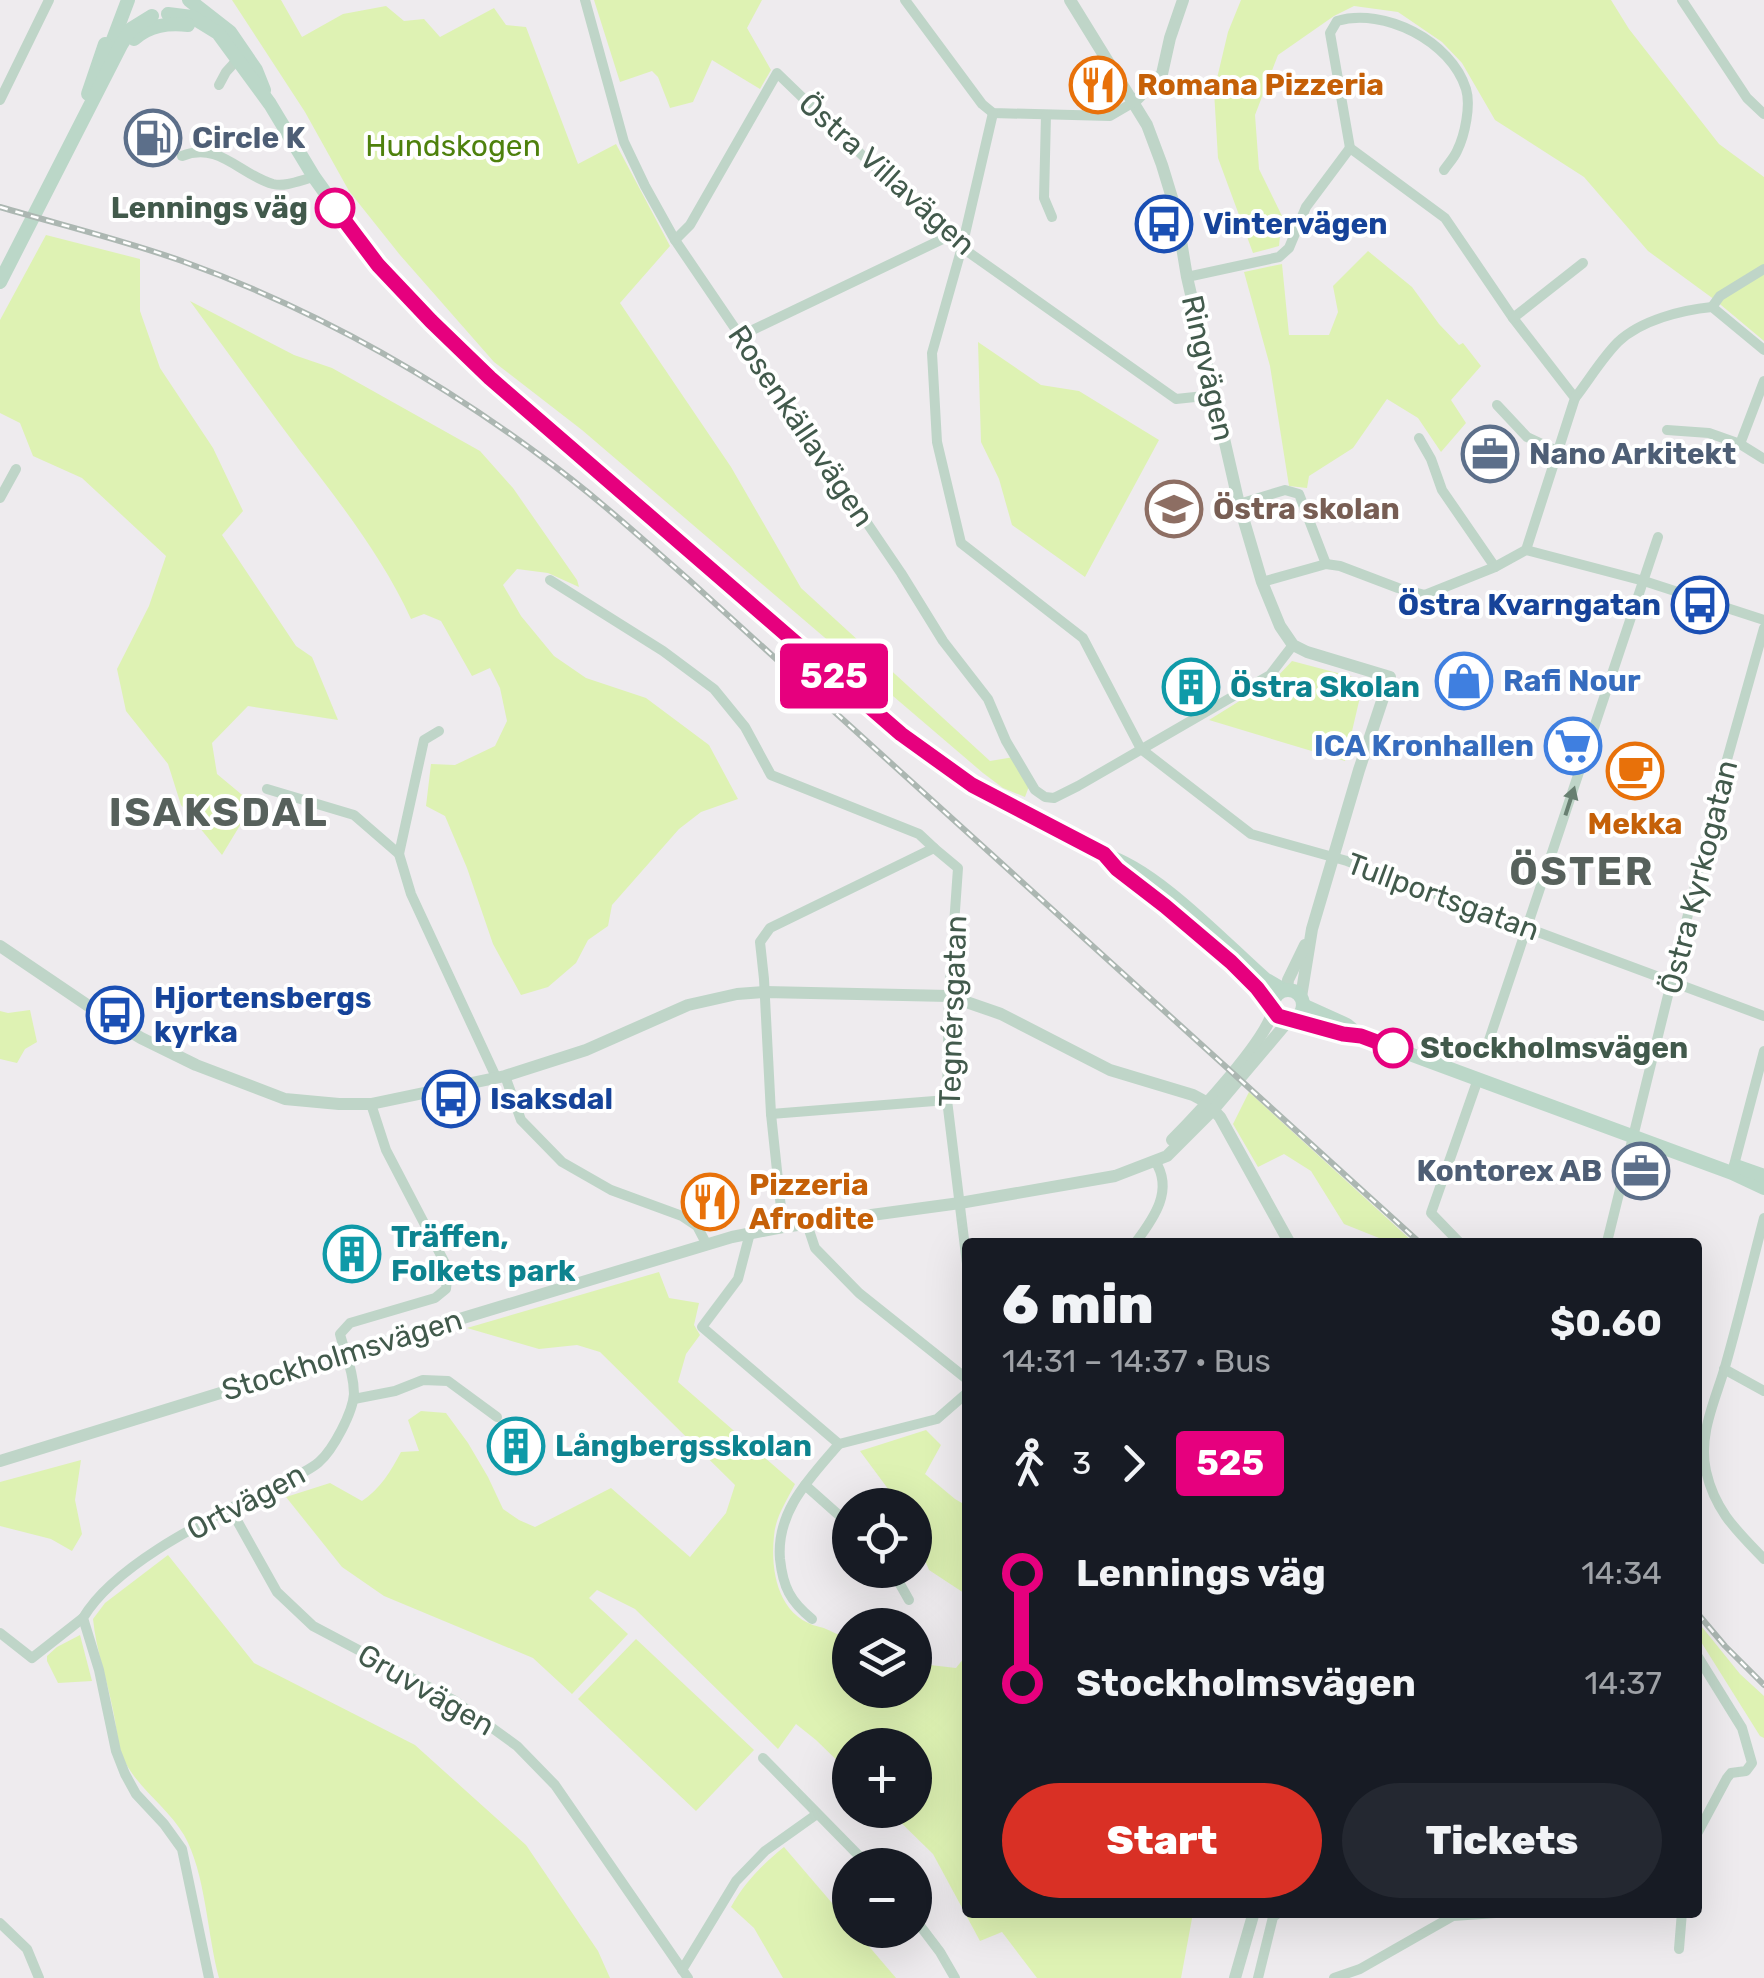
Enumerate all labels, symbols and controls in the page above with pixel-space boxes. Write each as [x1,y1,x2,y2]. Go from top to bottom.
restaurant icon: Romana Pizzeria [1068,55,1128,115]
place label: Romana Pizzeria [1137,67,1384,103]
street label: Östra Villavägen [791,85,983,263]
fuel station icon: Circle K [123,108,183,168]
place label: Circle K [192,120,306,156]
park label: Hundskogen [365,128,541,164]
marker: Lennings väg [316,189,354,227]
place label: Lennings väg [111,190,308,226]
bus stop icon: Vintervägen [1134,194,1194,254]
place label: Vintervägen [1203,206,1388,242]
street label: Ringvägen [1174,292,1242,444]
street label: Rosenkällavägen [720,319,882,533]
office icon: Nano Arkitekt [1460,424,1520,484]
place label: Nano Arkitekt [1529,436,1736,472]
school or university icon: Östra skolan [1144,479,1204,539]
place label: Östra skolan [1213,491,1400,527]
bus stop icon: Östra Kvarngatan [1670,575,1730,635]
place label: Östra Kvarngatan [1398,587,1661,623]
line badge: 525 [776,644,892,708]
shop icon: Rafi Nour [1434,651,1494,711]
text: 525 [800,655,868,697]
building icon: Östra Skolan [1161,657,1221,717]
place label: Rafi Nour [1503,663,1641,699]
place label: Östra Skolan [1230,669,1420,705]
supermarket icon: ICA Kronhallen [1543,716,1603,776]
place label: ICA Kronhallen [1314,728,1534,764]
cafe icon: Mekka [1605,741,1665,801]
street label: Östra Kyrkogatan [1653,756,1745,998]
one-way arrow [1563,786,1578,816]
district label: ISAKSDAL [109,789,329,836]
place label: Mekka [1587,806,1683,842]
street label: Tullportsgatan [1342,846,1544,948]
district label: ÖSTER [1509,848,1655,895]
street label: Tegnérsgatan [932,915,974,1107]
place label: Hjortensbergs kyrka [154,980,372,1050]
bus stop icon: Hjortensbergs kyrka [85,985,145,1045]
marker: Stockholmsvägen [1374,1029,1412,1067]
place label: Stockholmsvägen [1420,1030,1688,1066]
bus stop icon: Isaksdal [421,1069,481,1129]
place label: Isaksdal [490,1081,613,1117]
office icon: Kontorex AB [1611,1141,1671,1201]
place label: Kontorex AB [1417,1153,1602,1189]
place label: Pizzeria Afrodite [749,1167,874,1237]
restaurant icon: Pizzeria Afrodite [680,1172,740,1232]
place label: Träffen, Folkets park [391,1219,576,1289]
building icon: Träffen, Folkets park [322,1224,382,1284]
text: 6 min [1002,1272,1154,1337]
text: $0.60 [1550,1300,1662,1346]
street label: Stockholmsvägen [218,1301,466,1409]
text: 14:31 – 14:37 · Bus [1002,1342,1271,1380]
building icon: Långbergsskolan [486,1416,546,1476]
place label: Långbergsskolan [555,1428,812,1464]
icon: walk [1002,1436,1057,1491]
icon: forward [1106,1436,1161,1491]
text: 525 [1196,1442,1264,1484]
text: 3 [1072,1444,1091,1482]
street label: Ortvägen [181,1456,311,1548]
map controls [832,1488,932,1948]
button: locate [832,1488,932,1588]
text: Lennings väg [1076,1550,1326,1596]
text: 14:34 [1581,1554,1662,1592]
button: layers [832,1608,932,1708]
street label: Gruvvägen [351,1636,501,1744]
text: Stockholmsvägen [1076,1660,1416,1706]
text: 14:37 [1585,1664,1662,1702]
button: + [832,1728,932,1828]
button: Start [1002,1783,1322,1898]
button: Tickets [1342,1783,1662,1898]
button: − [832,1848,932,1948]

